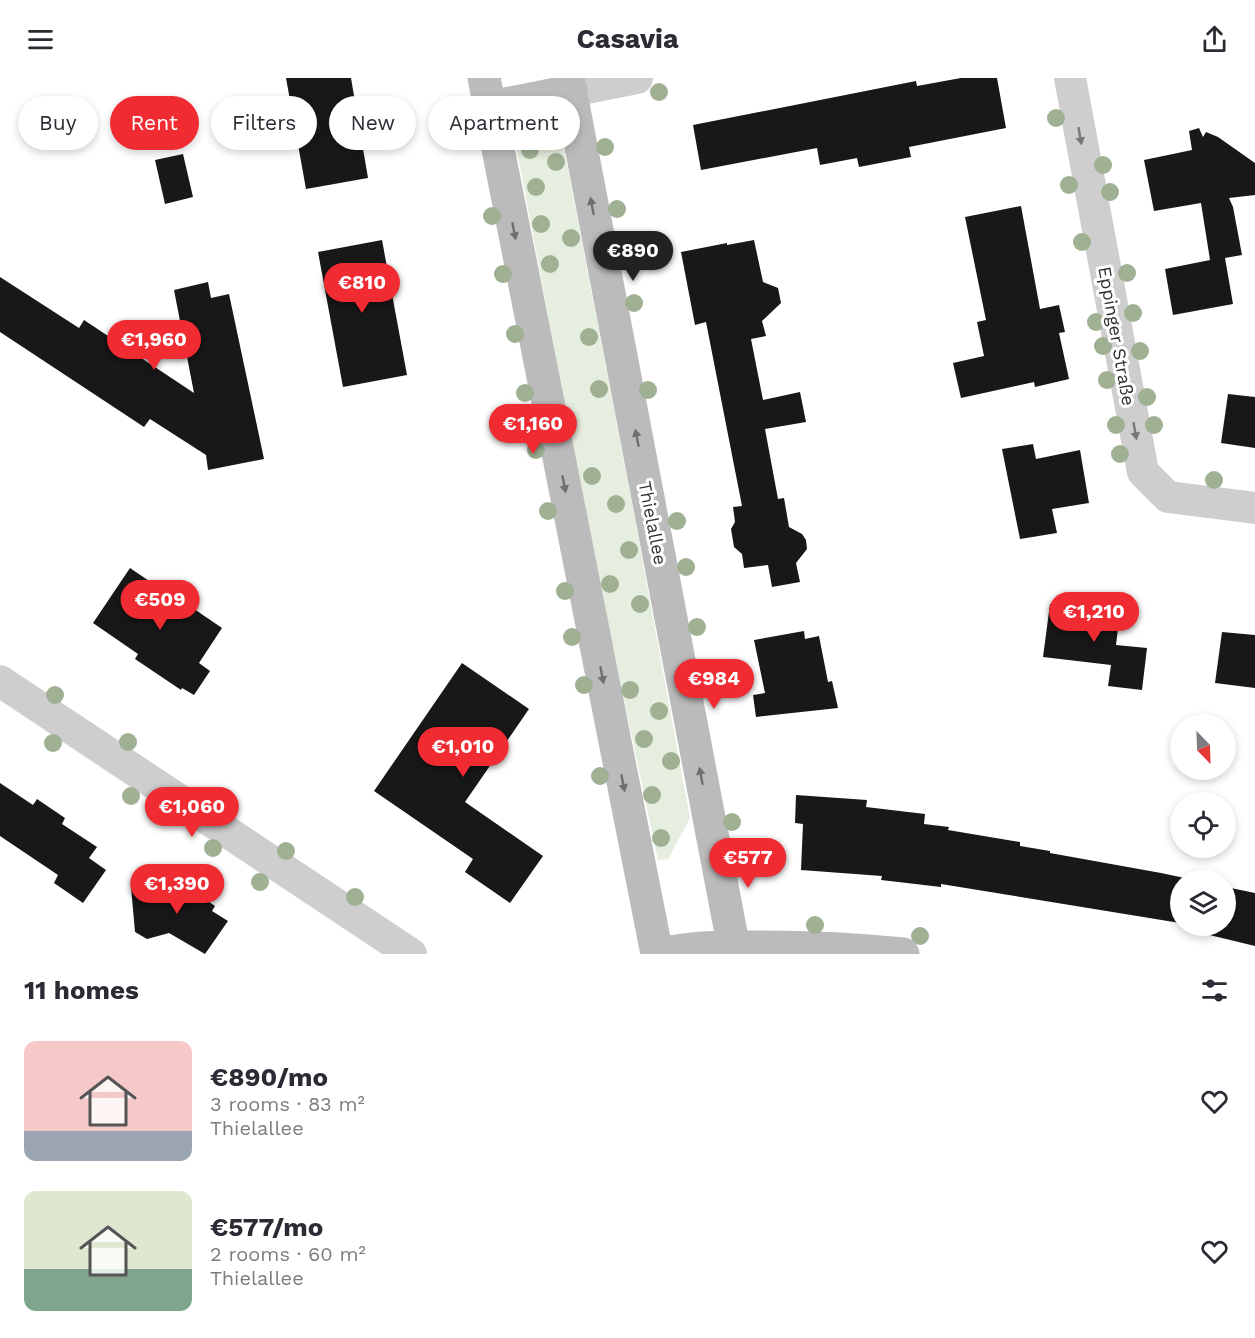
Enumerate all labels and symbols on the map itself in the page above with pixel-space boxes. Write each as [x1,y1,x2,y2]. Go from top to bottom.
one-way arrow [1076,126,1085,145]
one-way arrow [587,196,596,215]
one-way arrow [510,222,519,241]
pin: €890 [597,231,669,282]
pin: €810 [326,263,398,314]
street label: Eppinger Straße [1094,265,1140,407]
pin: €1,960 [105,320,203,371]
pin: €1,160 [484,404,582,455]
one-way arrow [1131,421,1140,440]
one-way arrow [632,429,641,448]
one-way arrow [560,475,569,494]
street label: Thielallee [635,480,671,566]
pin: €509 [124,580,196,631]
pin: €1,210 [1045,592,1143,643]
pin: €984 [678,659,750,710]
one-way arrow [598,666,607,685]
north arrow [1170,714,1236,780]
pin: €1,010 [414,727,512,778]
one-way arrow [696,766,705,785]
one-way arrow [619,773,629,792]
pin: €1,060 [143,787,241,838]
pin: €577 [712,838,784,889]
pin: €1,390 [128,864,226,915]

